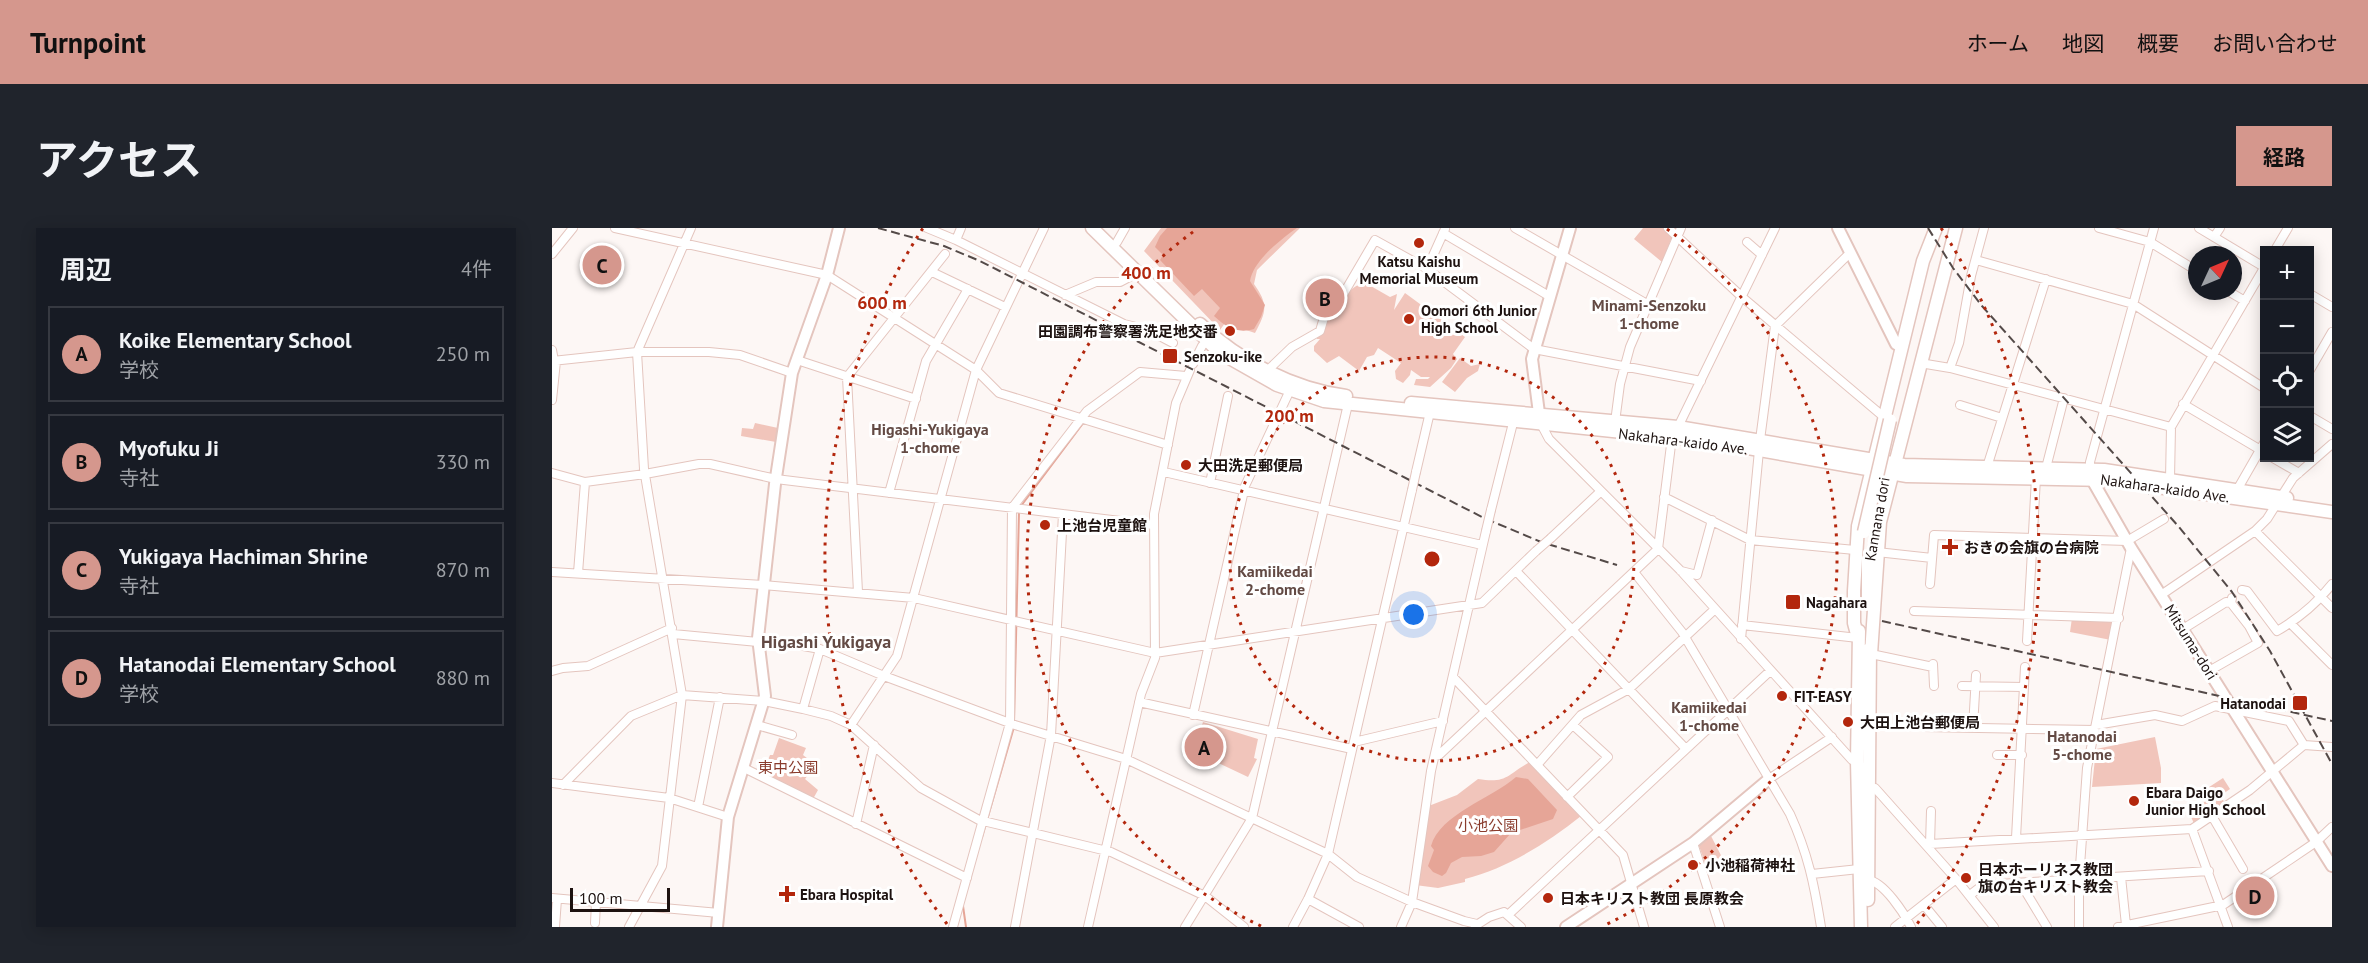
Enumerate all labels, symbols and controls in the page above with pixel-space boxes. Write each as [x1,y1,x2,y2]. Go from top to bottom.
text: Turnpoint [30,24,146,61]
text: ホーム [1967,30,2029,57]
text: 地図 [2062,30,2104,57]
text: 概要 [2137,30,2179,57]
text: お問い合わせ [2212,30,2338,57]
button: 経路 [2236,126,2332,186]
text: アクセス [36,132,202,187]
marker: Katsu Kaishu Memorial Museum [1412,236,1426,250]
pin: C [583,243,622,288]
north arrow [2188,246,2242,300]
map controls [2260,246,2314,462]
button: + [2260,246,2314,300]
place label: Katsu Kaishu Memorial Museum [1360,252,1478,288]
text: 周辺 [60,253,112,286]
text: 4件 [461,256,492,282]
text: 400 m [1121,261,1171,284]
pin: B [1306,276,1344,320]
text: 600 m [857,291,907,314]
district label: Minami-Senzoku 1-chome [1592,295,1706,333]
button: − [2260,300,2314,354]
place label: Oomori 6th Junior High School [1421,301,1537,337]
marker: Oomori 6th Junior High School [1402,312,1416,326]
place label: 田園調布警察署洗足地交番 [1038,322,1218,341]
marker: 田園調布警察署洗足地交番 [1223,324,1237,338]
text: Koike Elementary School [119,326,351,354]
text: A [75,341,88,367]
text: 250 m [436,341,490,367]
marker: Senzoku-ike [1161,347,1179,365]
place label: Senzoku-ike [1184,347,1263,366]
button: locate [2260,354,2314,408]
text: 学校 [119,357,159,383]
text: 200 m [1264,404,1314,427]
button: layers [2260,408,2314,462]
district label: Higashi-Yukigaya 1-chome [871,419,989,457]
street label: Nakahara-kaido Ave. [1617,424,1749,458]
text: Myofuku Ji [119,434,219,462]
text: B [76,449,87,475]
text: 330 m [436,449,490,475]
place label: 大田洗足郵便局 [1198,456,1303,475]
marker: 大田洗足郵便局 [1179,458,1193,472]
text: 寺社 [119,465,159,491]
street label: Nakahara-kaido Ave. [2099,470,2231,506]
street label: Kannana dori [1860,476,1894,562]
place label: 上池台児童館 [1057,516,1147,535]
marker: 上池台児童館 [1038,518,1052,532]
marker: おきの会旗の台病院 [1941,538,1959,556]
place label: おきの会旗の台病院 [1964,538,2099,557]
text: Yukigaya Hachiman Shrine [119,542,368,570]
centre of rings [1422,549,1442,569]
text: C [76,557,87,583]
text: 870 m [436,557,490,583]
district label: Kamiikedai 2-chome [1237,561,1313,599]
text: 寺社 [119,573,159,599]
marker: Nagahara [1784,593,1802,611]
place label: Nagahara [1806,593,1867,612]
your location [1399,600,1428,629]
street label: Mitsuma-dori [2160,601,2222,683]
district label: Higashi Yukigaya [761,630,891,653]
text: Hatanodai Elementary School [119,650,396,678]
text: D [75,665,88,691]
text: 880 m [436,665,490,691]
text: 学校 [119,681,159,707]
place label: FIT-EASY [1794,687,1852,706]
marker: FIT-EASY [1775,689,1789,703]
place label: Hatanodai [2220,694,2286,713]
marker: Hatanodai [2291,694,2309,712]
district label: Kamiikedai 1-chome [1671,697,1747,735]
place label: 大田上池台郵便局 [1860,713,1980,732]
marker: 大田上池台郵便局 [1841,715,1855,729]
pin: A [1184,724,1224,770]
district label: Hatanodai 5-chome [2047,726,2117,764]
park label: 東中公園 [758,758,818,777]
place label: Ebara Daigo Junior High School [2145,783,2266,819]
marker: Ebara Daigo Junior High School [2127,794,2141,808]
park label: 小池公園 [1458,816,1518,835]
place label: 小池稲荷神社 [1705,856,1795,875]
marker: 小池稲荷神社 [1686,858,1700,872]
place label: 日本ホーリネス教団 旗の台キリスト教会 [1978,860,2113,896]
marker: 日本ホーリネス教団 旗の台キリスト教会 [1959,871,1973,885]
pin: D [2236,874,2274,918]
scale bar [570,885,670,912]
marker: Ebara Hospital [778,885,796,903]
place label: Ebara Hospital [800,885,894,904]
text: 100 m [579,888,622,908]
place label: 日本キリスト教団 長原教会 [1560,889,1744,908]
marker: 日本キリスト教団 長原教会 [1541,891,1555,905]

